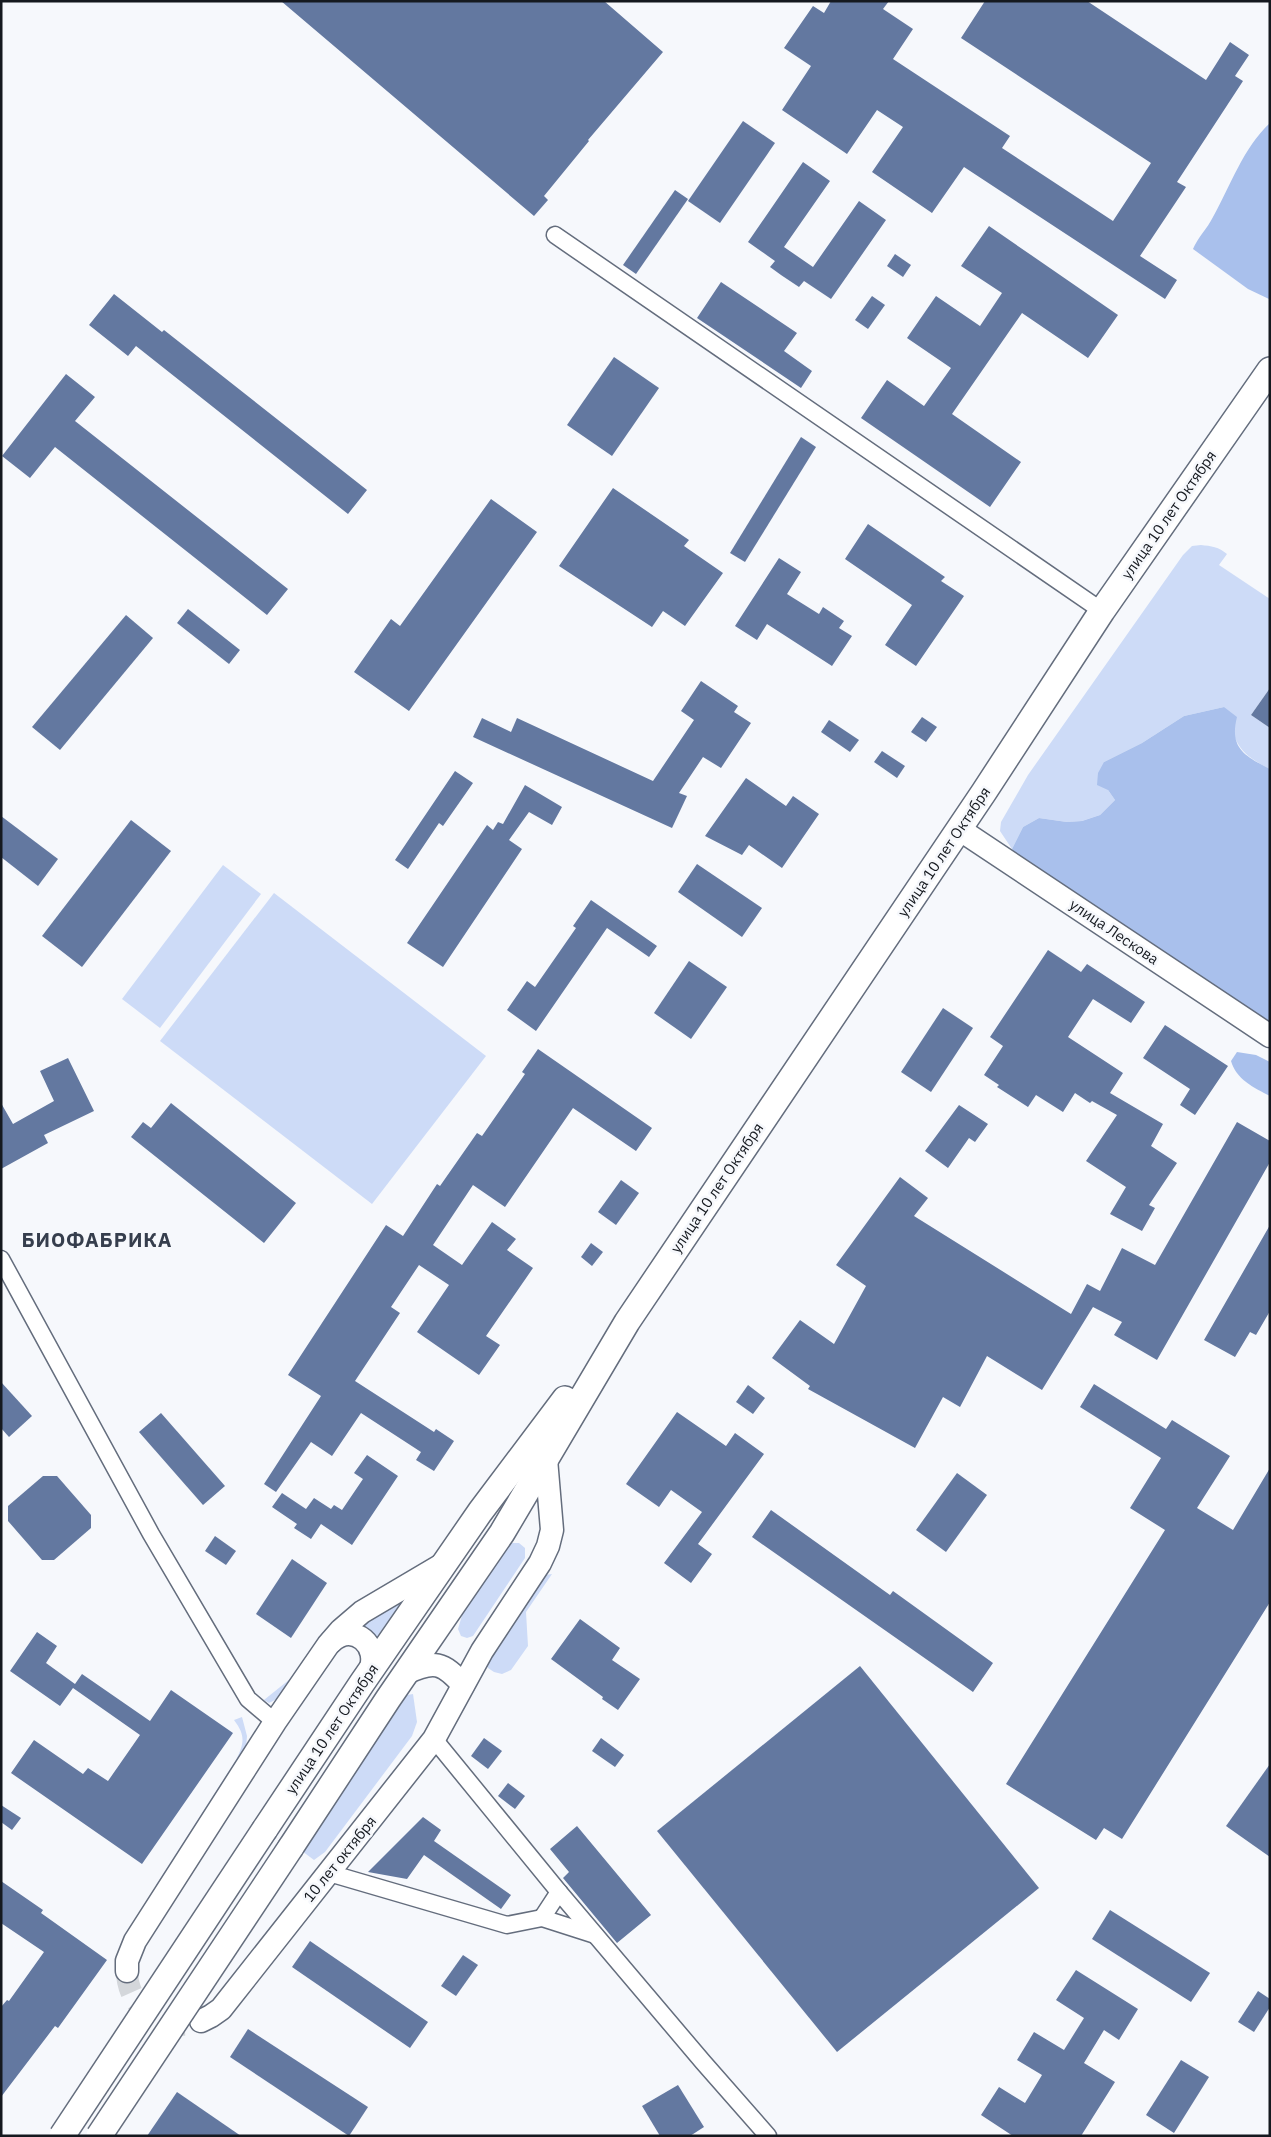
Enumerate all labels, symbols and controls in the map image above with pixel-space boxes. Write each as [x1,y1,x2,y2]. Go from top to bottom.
street label: улица 10 лет Октября [1117,447,1220,583]
street label: улица 10 лет Октября [893,783,994,920]
street label: улица Лескова [1066,895,1163,969]
street label: улица 10 лет Октября [666,1119,767,1256]
district label: БИОФАБРИКА [21,1226,173,1253]
street label: улица 10 лет Октября [281,1660,382,1797]
street label: 10 лет октября [299,1812,380,1906]

